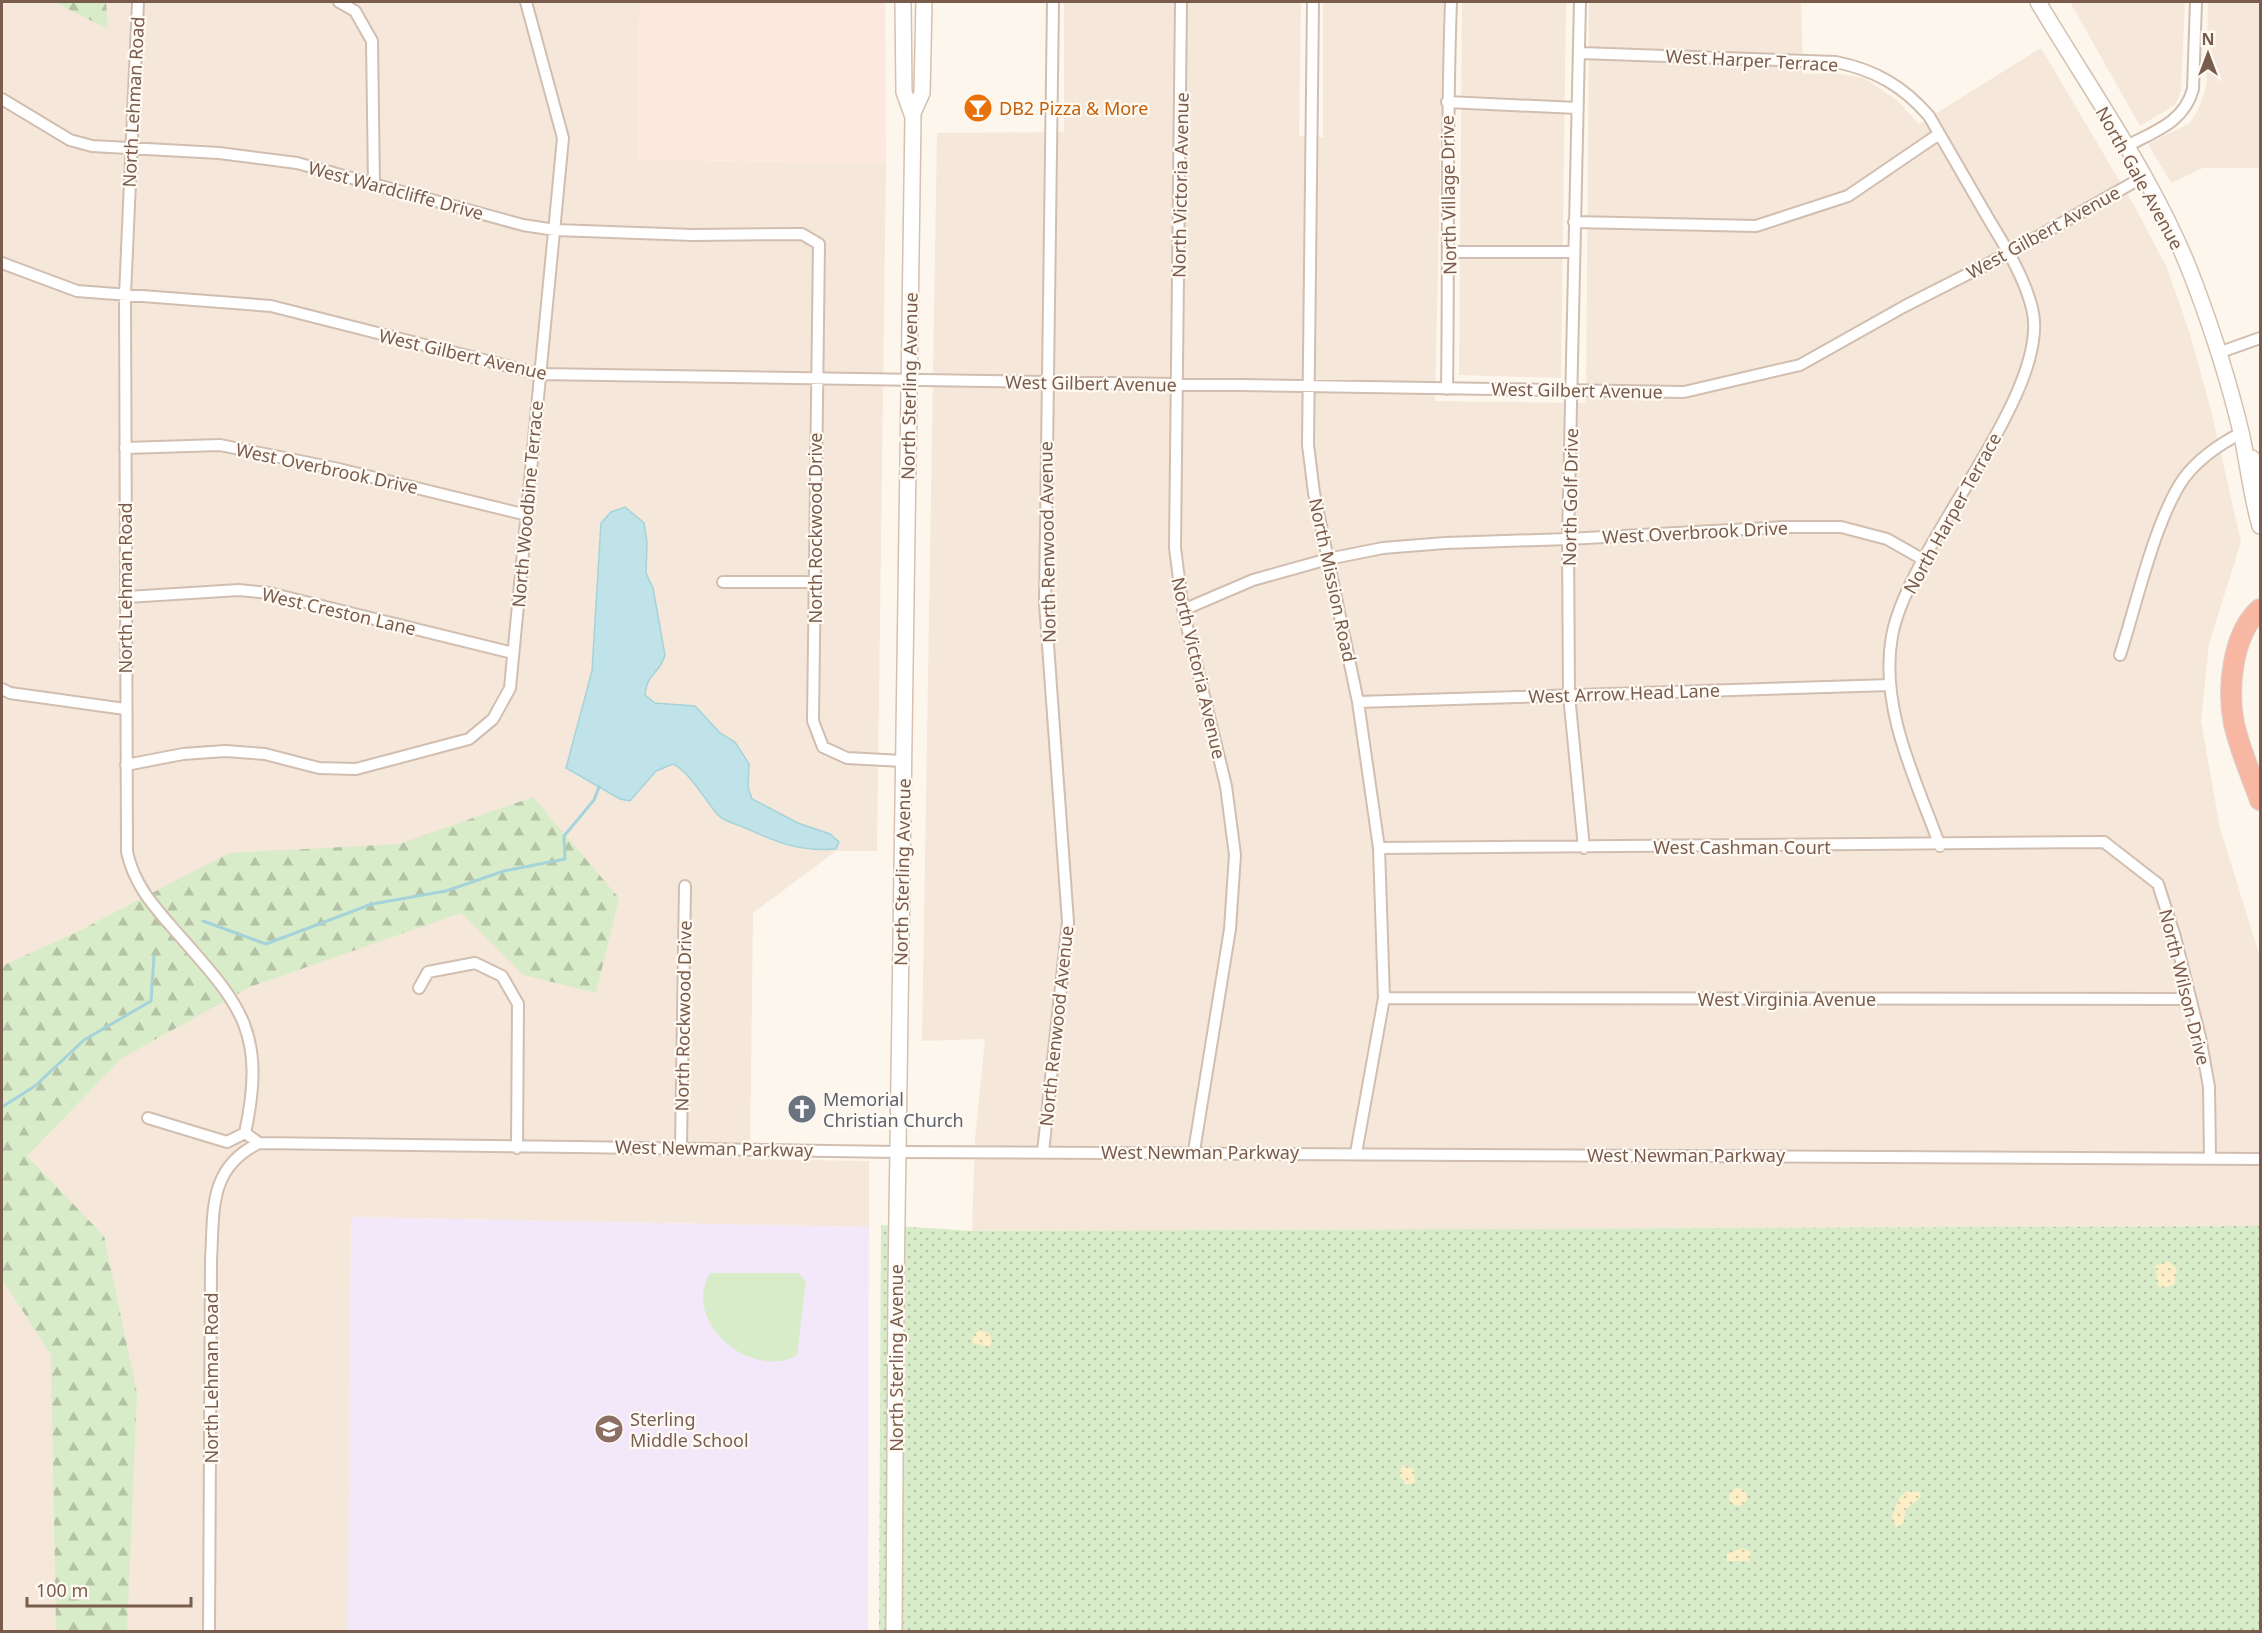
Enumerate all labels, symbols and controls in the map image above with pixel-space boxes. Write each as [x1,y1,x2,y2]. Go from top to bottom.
street label: North Lehman Road [117,16,149,188]
north arrow [2178,24,2238,84]
text: N [2201,28,2215,50]
street label: West Harper Terrace [1665,43,1839,77]
bar icon: DB2 Pizza & More [962,92,994,124]
street label: North Victoria Avenue [1166,92,1194,278]
place label: DB2 Pizza & More [999,96,1148,120]
street label: North Gale Avenue [2091,102,2189,254]
street label: North Village Drive [1435,115,1461,275]
street label: West Wardcliffe Drive [306,155,486,225]
street label: West Gilbert Avenue [1962,180,2124,284]
street label: North Sterling Avenue [895,292,923,480]
street label: West Gilbert Avenue [377,323,549,385]
street label: West Gilbert Avenue [1005,370,1177,396]
street label: West Gilbert Avenue [1491,377,1663,403]
street label: North Woodbine Terrace [506,400,548,608]
street label: North Golf Drive [1557,428,1583,566]
street label: North Harper Terrace [1898,428,2006,598]
street label: North Rockwood Drive [803,433,827,623]
street label: West Overbrook Drive [234,437,420,499]
street label: North Renwood Avenue [1033,441,1061,643]
street label: North Mission Road [1304,496,1362,664]
street label: North Lehman Road [113,503,137,674]
street label: West Overbrook Drive [1602,515,1788,549]
street label: North Victoria Avenue [1166,575,1232,761]
street label: West Creston Lane [260,582,418,640]
street label: West Arrow Head Lane [1528,678,1720,708]
street label: North Sterling Avenue [888,778,916,966]
street label: West Cashman Court [1653,835,1831,859]
street label: North Wilson Drive [2154,906,2216,1068]
street label: North Rockwood Drive [669,920,697,1112]
street label: North Renwood Avenue [1034,924,1078,1128]
street label: West Virginia Avenue [1698,987,1876,1011]
place label: Memorial Christian Church [823,1087,964,1132]
church icon: Memorial Christian Church [786,1093,818,1125]
street label: West Newman Parkway [615,1134,814,1162]
street label: West Newman Parkway [1101,1140,1300,1164]
street label: West Newman Parkway [1587,1143,1786,1167]
street label: North Sterling Avenue [884,1264,908,1452]
street label: North Lehman Road [199,1293,223,1464]
place label: Sterling Middle School [630,1407,749,1452]
school or university icon: Sterling Middle School [593,1413,625,1445]
scale bar [27,1570,190,1608]
text: 100 m [36,1578,88,1602]

